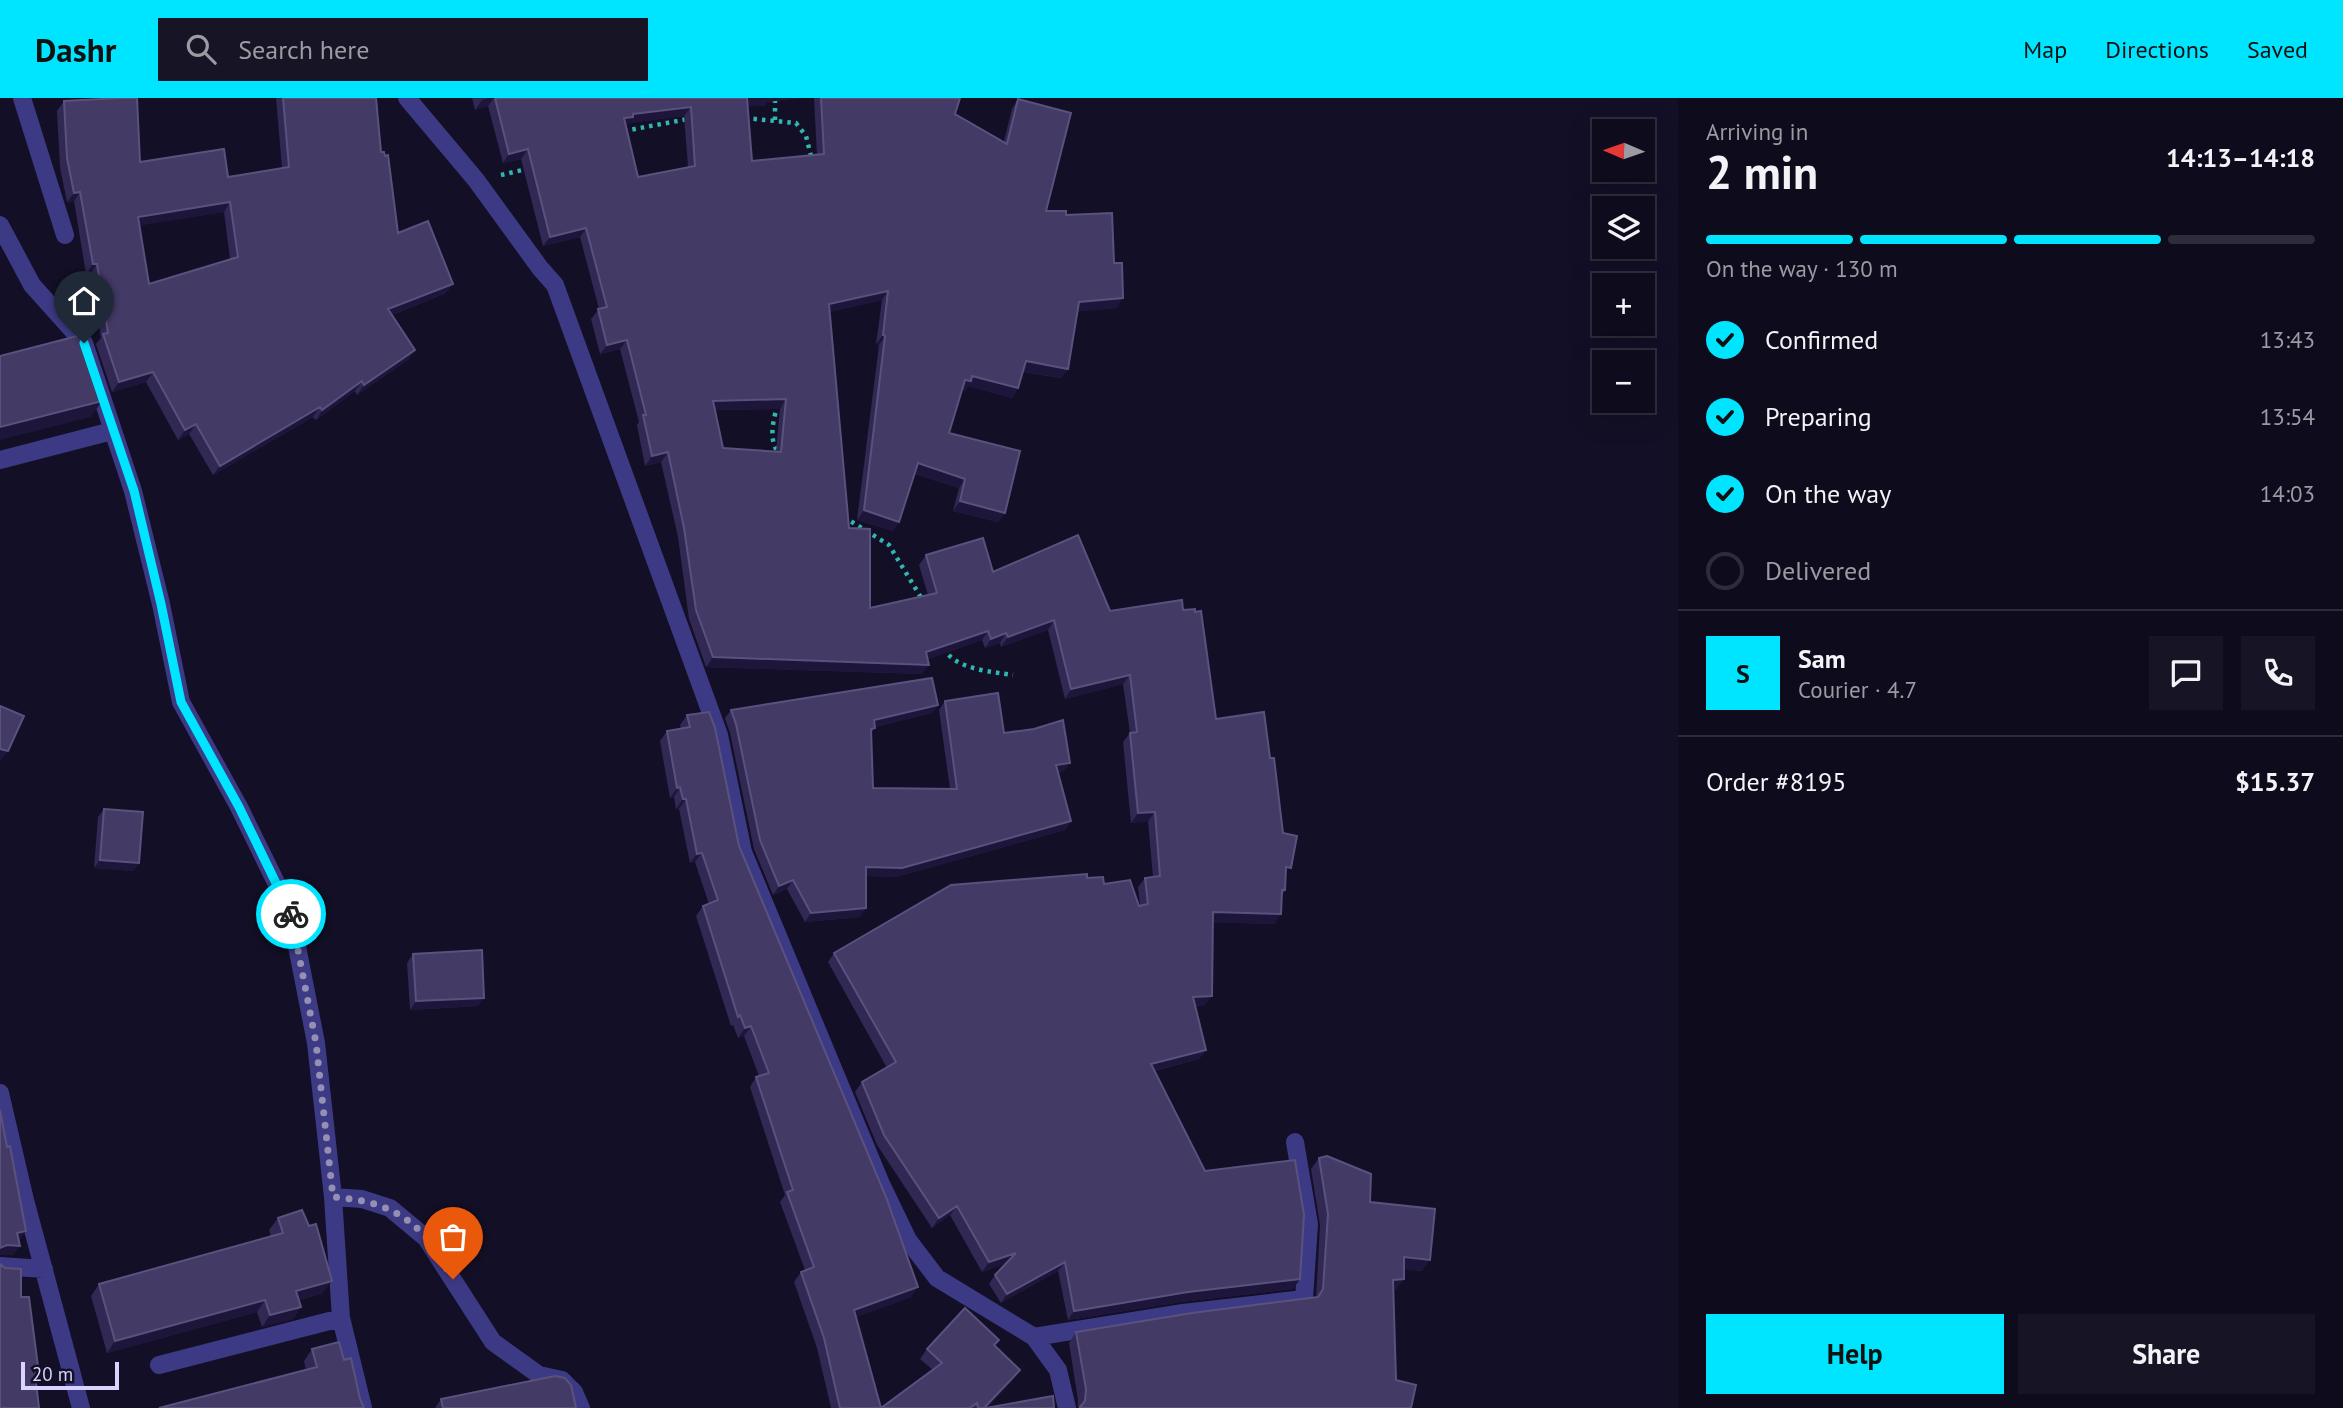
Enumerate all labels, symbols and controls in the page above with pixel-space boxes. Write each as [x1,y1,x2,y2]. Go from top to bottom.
search box [158,18,648,81]
text: Dashr [35,28,116,71]
icon: search [182,30,220,68]
text: Search here [238,33,369,66]
text: Map [2023,34,2067,65]
text: Directions [2105,34,2209,65]
text: Saved [2247,34,2308,65]
text: Arriving in [1706,117,1808,146]
north arrow [1592,119,1656,182]
map controls [1592,119,1655,413]
text: 14:13–14:18 [2166,141,2315,174]
text: 2 min [1706,142,1818,202]
button: layers [1592,196,1655,259]
text: On the way · 130 m [1706,254,1898,283]
pin [54,271,114,343]
button: + [1592,273,1655,336]
icon: home [65,282,103,320]
icon: check [1706,321,1744,359]
text: Confirmed [1765,323,1878,356]
text: 13:43 [2260,325,2315,354]
button: − [1592,350,1655,413]
icon: check [1706,398,1744,436]
text: Preparing [1765,400,1872,433]
text: 13:54 [2260,402,2315,431]
icon: check [1706,475,1744,513]
text: On the way [1765,477,1891,510]
text: 14:03 [2260,479,2315,508]
text: Delivered [1765,554,1871,587]
button: chat [2149,636,2223,710]
button: phone [2241,636,2315,710]
text: Sam [1798,642,1846,675]
text: S [1736,657,1750,690]
text: Courier · 4.7 [1798,675,1917,704]
text: Order #8195 [1706,765,1846,798]
text: $15.37 [2235,765,2315,798]
courier [256,879,326,949]
icon: bike [272,895,310,933]
pin [423,1207,483,1279]
icon: bag [434,1218,472,1256]
button: Help [1706,1314,2004,1394]
button: Share [2018,1314,2315,1394]
scale bar [21,1359,119,1391]
text: 20 m [32,1362,73,1386]

